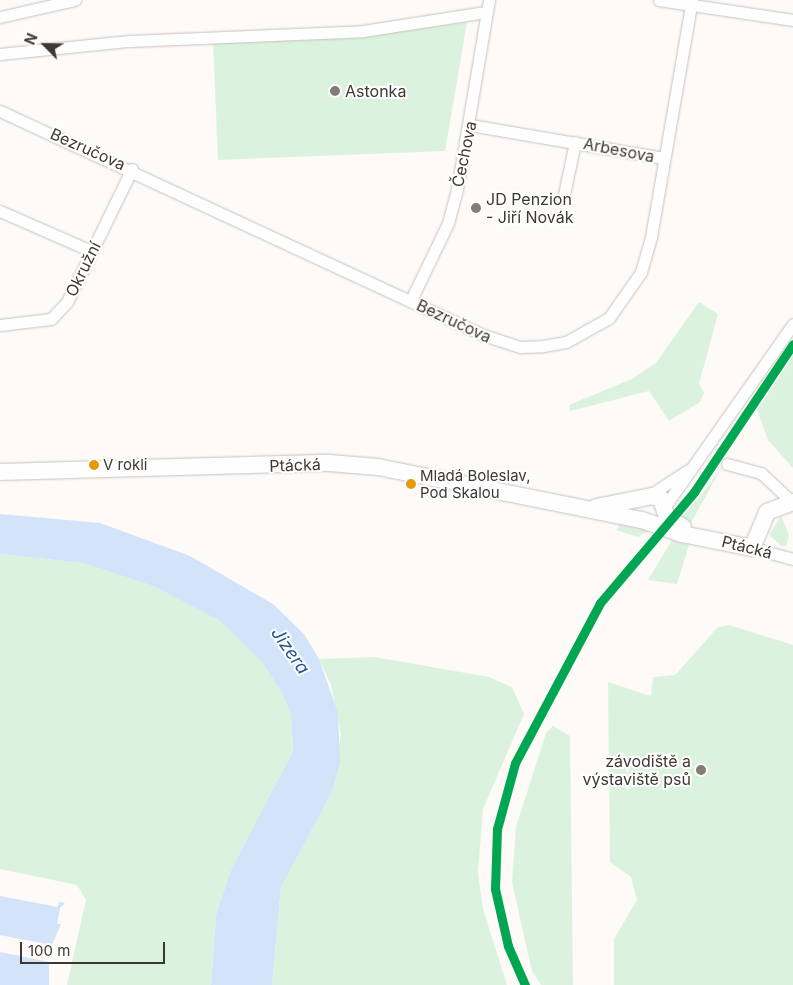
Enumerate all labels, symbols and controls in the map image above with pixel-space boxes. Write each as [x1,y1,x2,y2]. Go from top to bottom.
north arrow [20,20,70,70]
text: N [21,31,41,47]
place label: Astonka [345,81,406,101]
marker: Astonka [329,85,341,97]
street label: Čechova [448,119,480,189]
street label: Bezručova [47,124,129,174]
street label: Arbesova [582,134,656,166]
place label: JD Penzion - Jiří Novák [486,189,574,227]
marker: JD Penzion - Jiří Novák [470,202,482,214]
street label: Okružní [62,238,104,300]
street label: Bezručova [414,295,494,347]
street label: Ptácká [269,455,321,475]
place label: V rokli [103,456,147,474]
marker: V rokli [89,460,99,470]
place label: Mladá Boleslav, Pod Skalou [420,466,530,501]
marker: Mladá Boleslav, Pod Skalou [406,479,416,489]
street label: Ptácká [720,531,774,563]
water label: Jizera [266,623,314,679]
place label: závodiště a výstaviště psů [583,751,691,789]
marker: závodiště a výstaviště psů [695,764,707,776]
scale bar [22,932,168,964]
text: 100 m [28,941,70,960]

